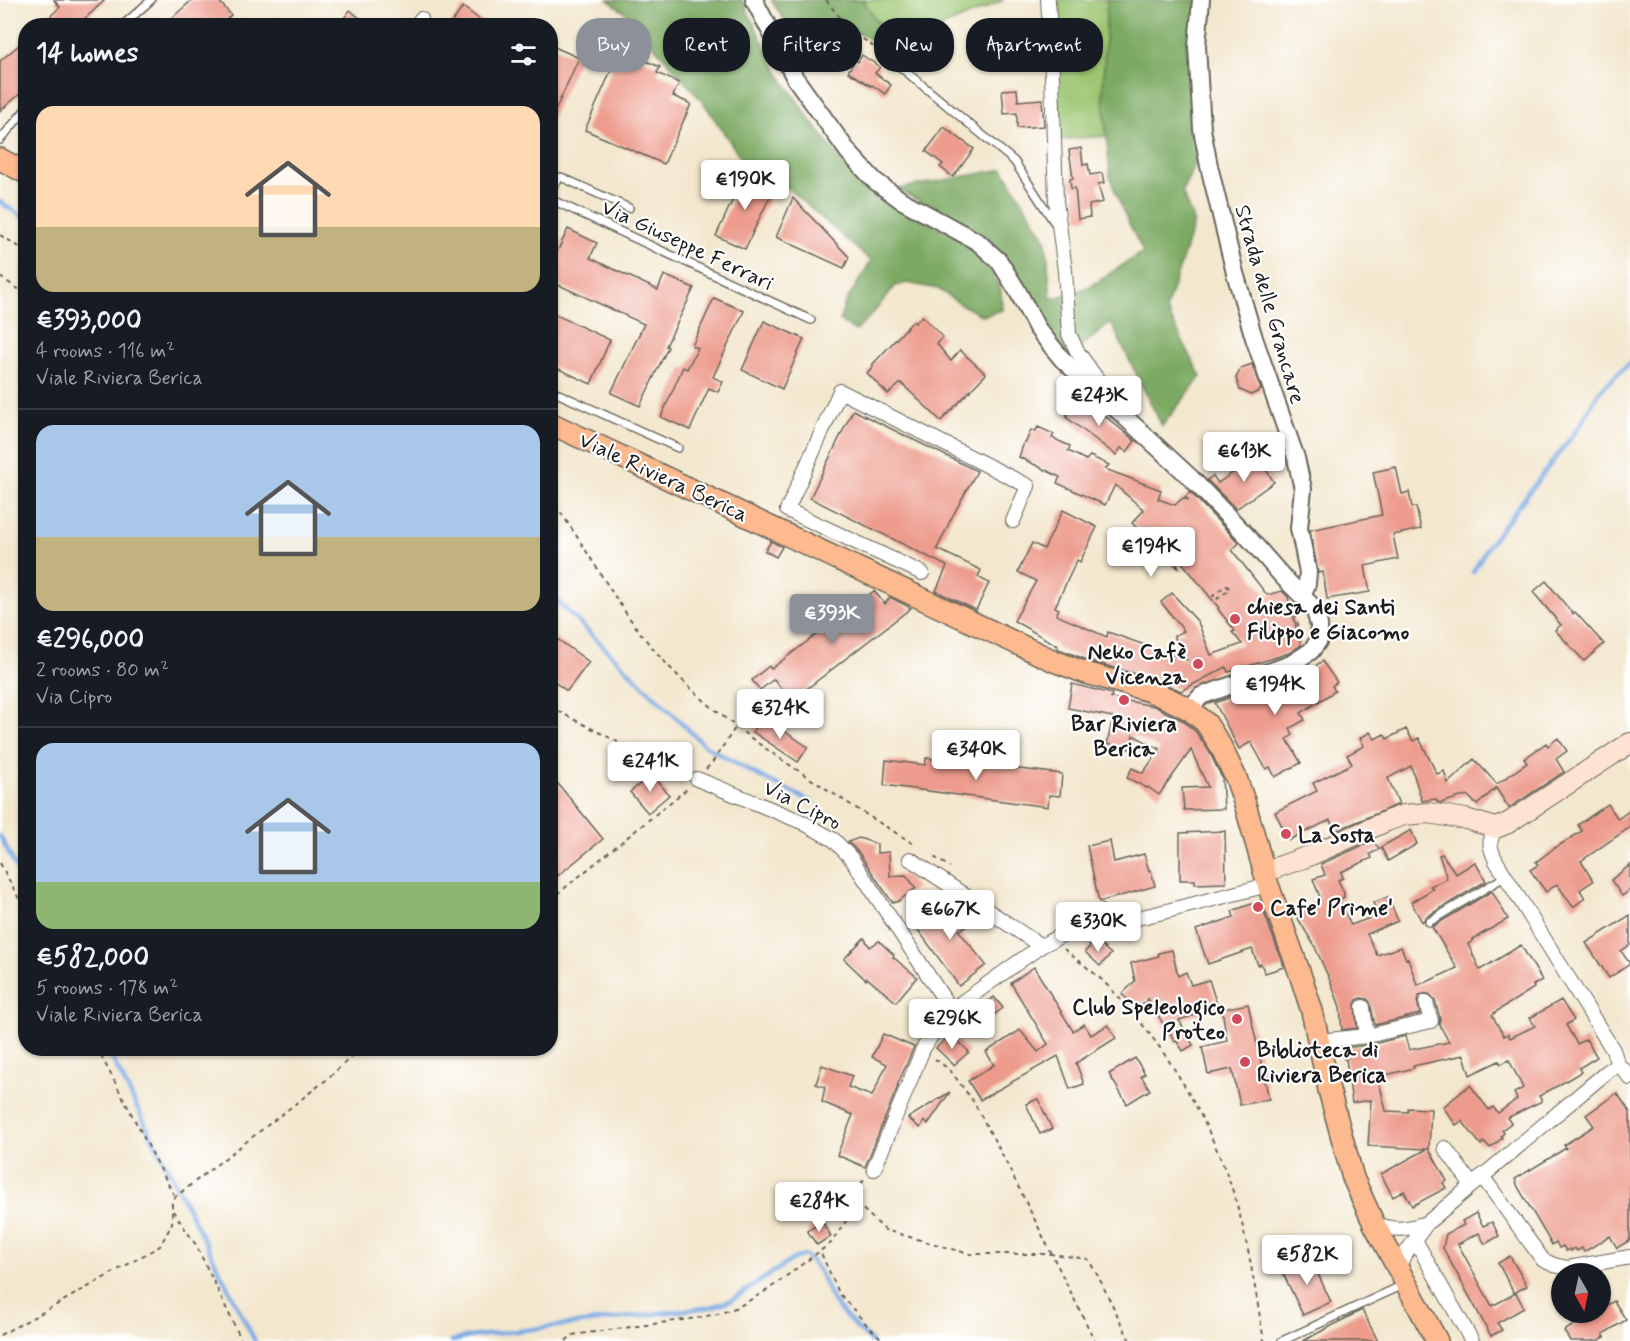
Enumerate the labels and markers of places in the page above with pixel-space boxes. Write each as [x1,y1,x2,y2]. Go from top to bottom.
pin: €190K [703,160,787,211]
pin: €243K [1057,376,1141,427]
pin: €613K [1202,432,1286,483]
pin: €194K [1109,527,1193,578]
pin: €393K [790,594,874,645]
place label: chiesa dei Santi Filippo e Giacomo [1246,594,1410,647]
marker: chiesa dei Santi Filippo e Giacomo [1228,612,1242,626]
place label: Neko Cafè Vicenza [1088,639,1187,692]
marker: Neko Cafè Vicenza [1191,657,1205,671]
pin: €194K [1233,665,1317,716]
pin: €324K [738,689,822,740]
marker: Bar Riviera Berica [1117,693,1131,707]
place label: Bar Riviera Berica [1071,711,1177,764]
pin: €340K [934,730,1018,781]
pin: €241K [608,742,692,793]
place label: La Sosta [1298,822,1375,850]
marker: La Sosta [1279,827,1293,841]
pin: €667K [908,890,992,941]
place label: Cafe' Prime' [1270,895,1393,923]
marker: Cafe' Prime' [1251,900,1265,914]
pin: €330K [1056,902,1140,953]
place label: Club Speleologico Proteo [1072,994,1226,1047]
pin: €296K [910,999,994,1050]
marker: Club Speleologico Proteo [1230,1012,1244,1026]
place label: Biblioteca di Riviera Berica [1257,1037,1387,1090]
marker: Biblioteca di Riviera Berica [1238,1055,1252,1069]
pin: €284K [777,1182,861,1233]
pin: €582K [1265,1235,1349,1286]

